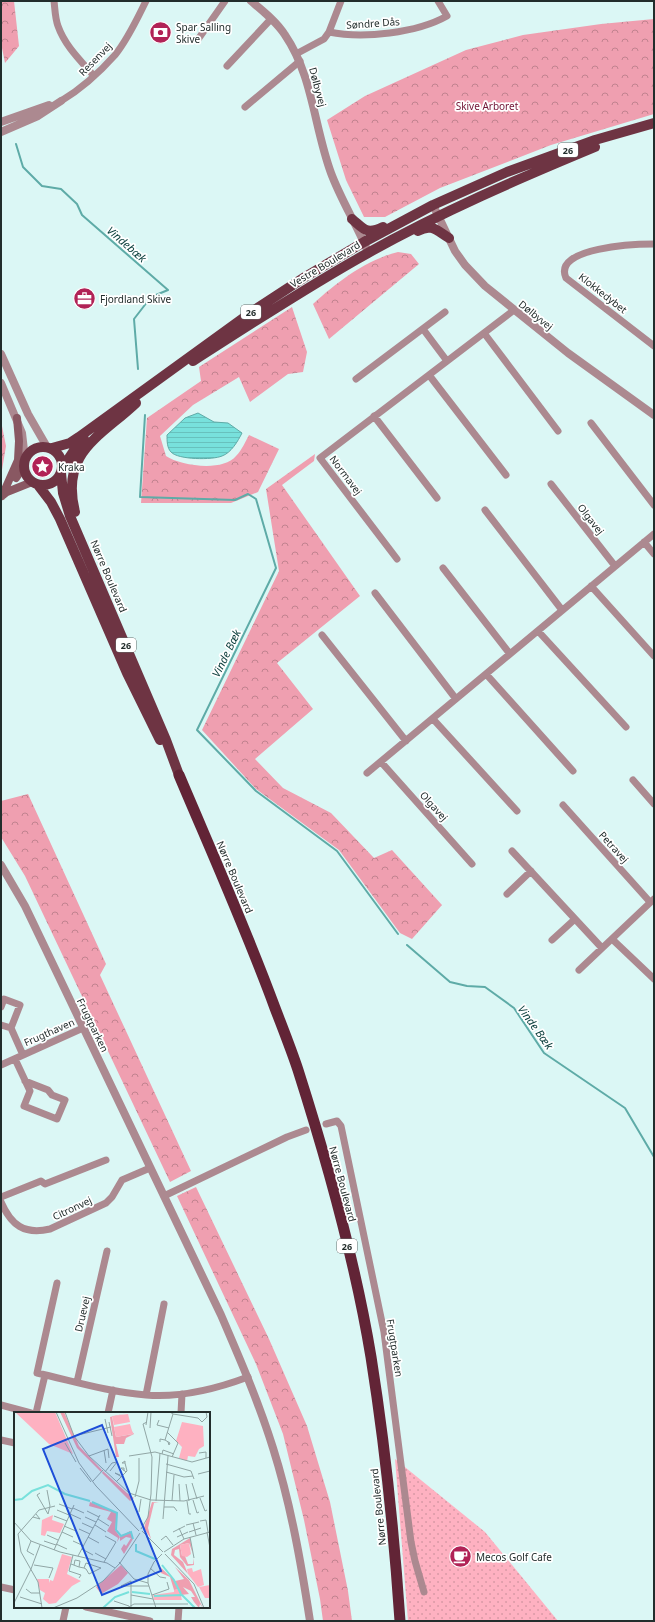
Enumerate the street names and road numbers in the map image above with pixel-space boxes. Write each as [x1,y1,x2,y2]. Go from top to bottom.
street label: Søndre Dås [346,14,400,32]
street label: Resenvej [75,39,115,79]
street label: Dølbyvej [306,66,330,108]
road number: 26 [558,143,578,157]
street label: Vestre Boulevard [287,238,363,290]
street label: Klokkedybet [576,270,630,317]
street label: Dølbyvej [516,297,556,333]
road number: 26 [241,305,261,319]
street label: Normavej [327,452,365,498]
street label: Olgavej [575,501,607,537]
street label: Nørre Boulevard [87,538,131,614]
road number: 26 [116,638,136,652]
street label: Olgavej [417,788,451,824]
street label: Petravej [596,828,632,866]
street label: Nørre Boulevard [213,839,257,915]
street label: Frugtparken [74,996,112,1054]
street label: Frugthaven [22,1015,76,1049]
street label: Nørre Boulevard [326,1145,360,1223]
street label: Citronvej [50,1193,94,1223]
road number: 26 [337,1239,357,1253]
street label: Druevej [71,1295,93,1333]
street label: Frugtparken [384,1318,406,1378]
street label: Nørre Boulevard [367,1468,389,1546]

